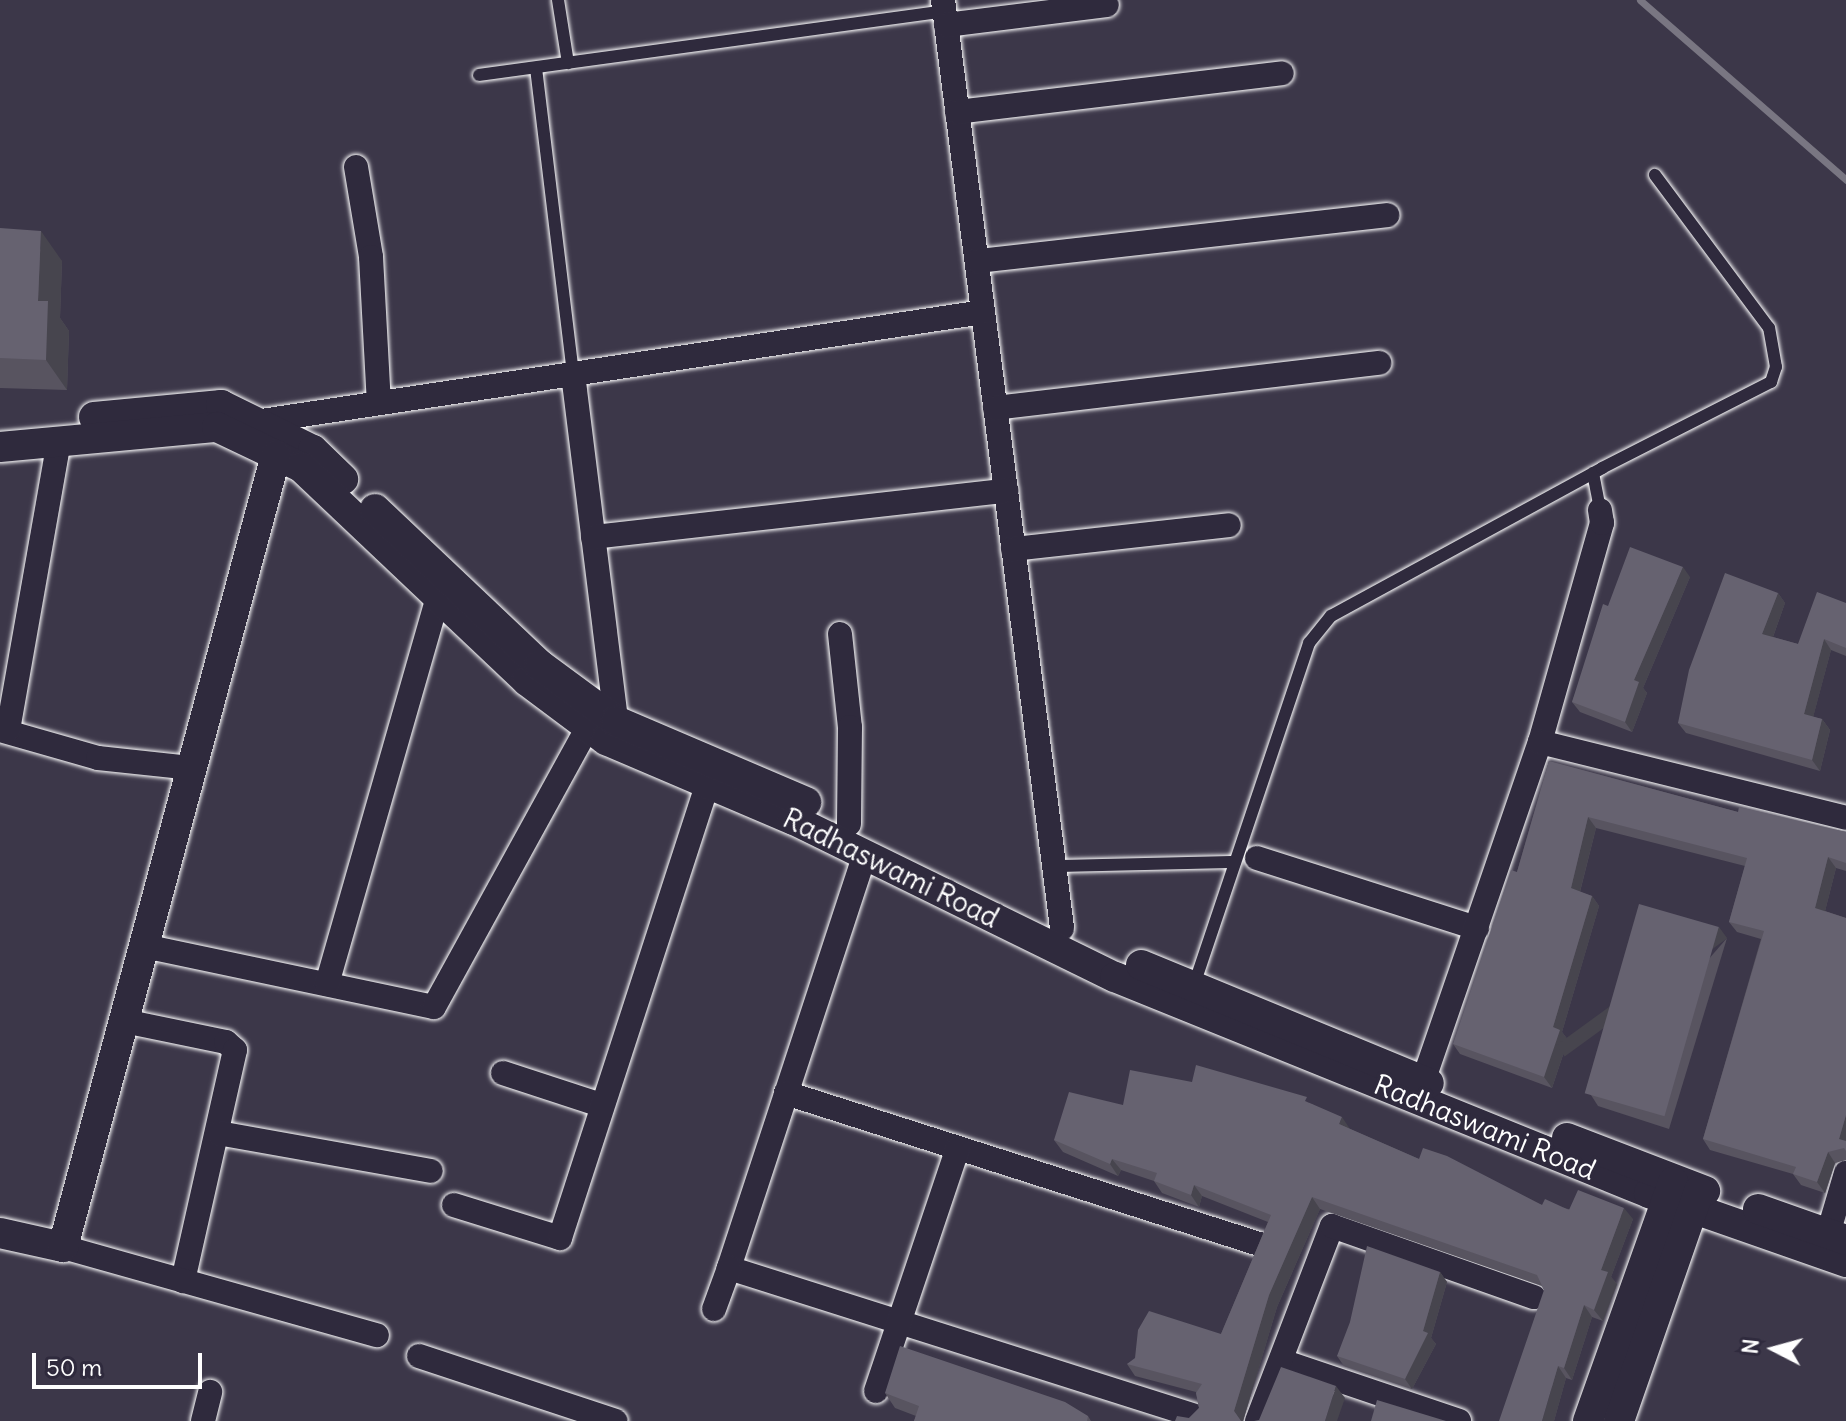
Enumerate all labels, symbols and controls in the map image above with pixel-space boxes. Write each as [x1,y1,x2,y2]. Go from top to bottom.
street label: Radhaswami Road [778,801,1004,935]
street label: Radhaswami Road [1369,1067,1601,1187]
north arrow [1734,1309,1814,1389]
scale bar [36,1337,206,1387]
text: N [1735,1337,1765,1356]
text: 50 m [46,1352,102,1382]

